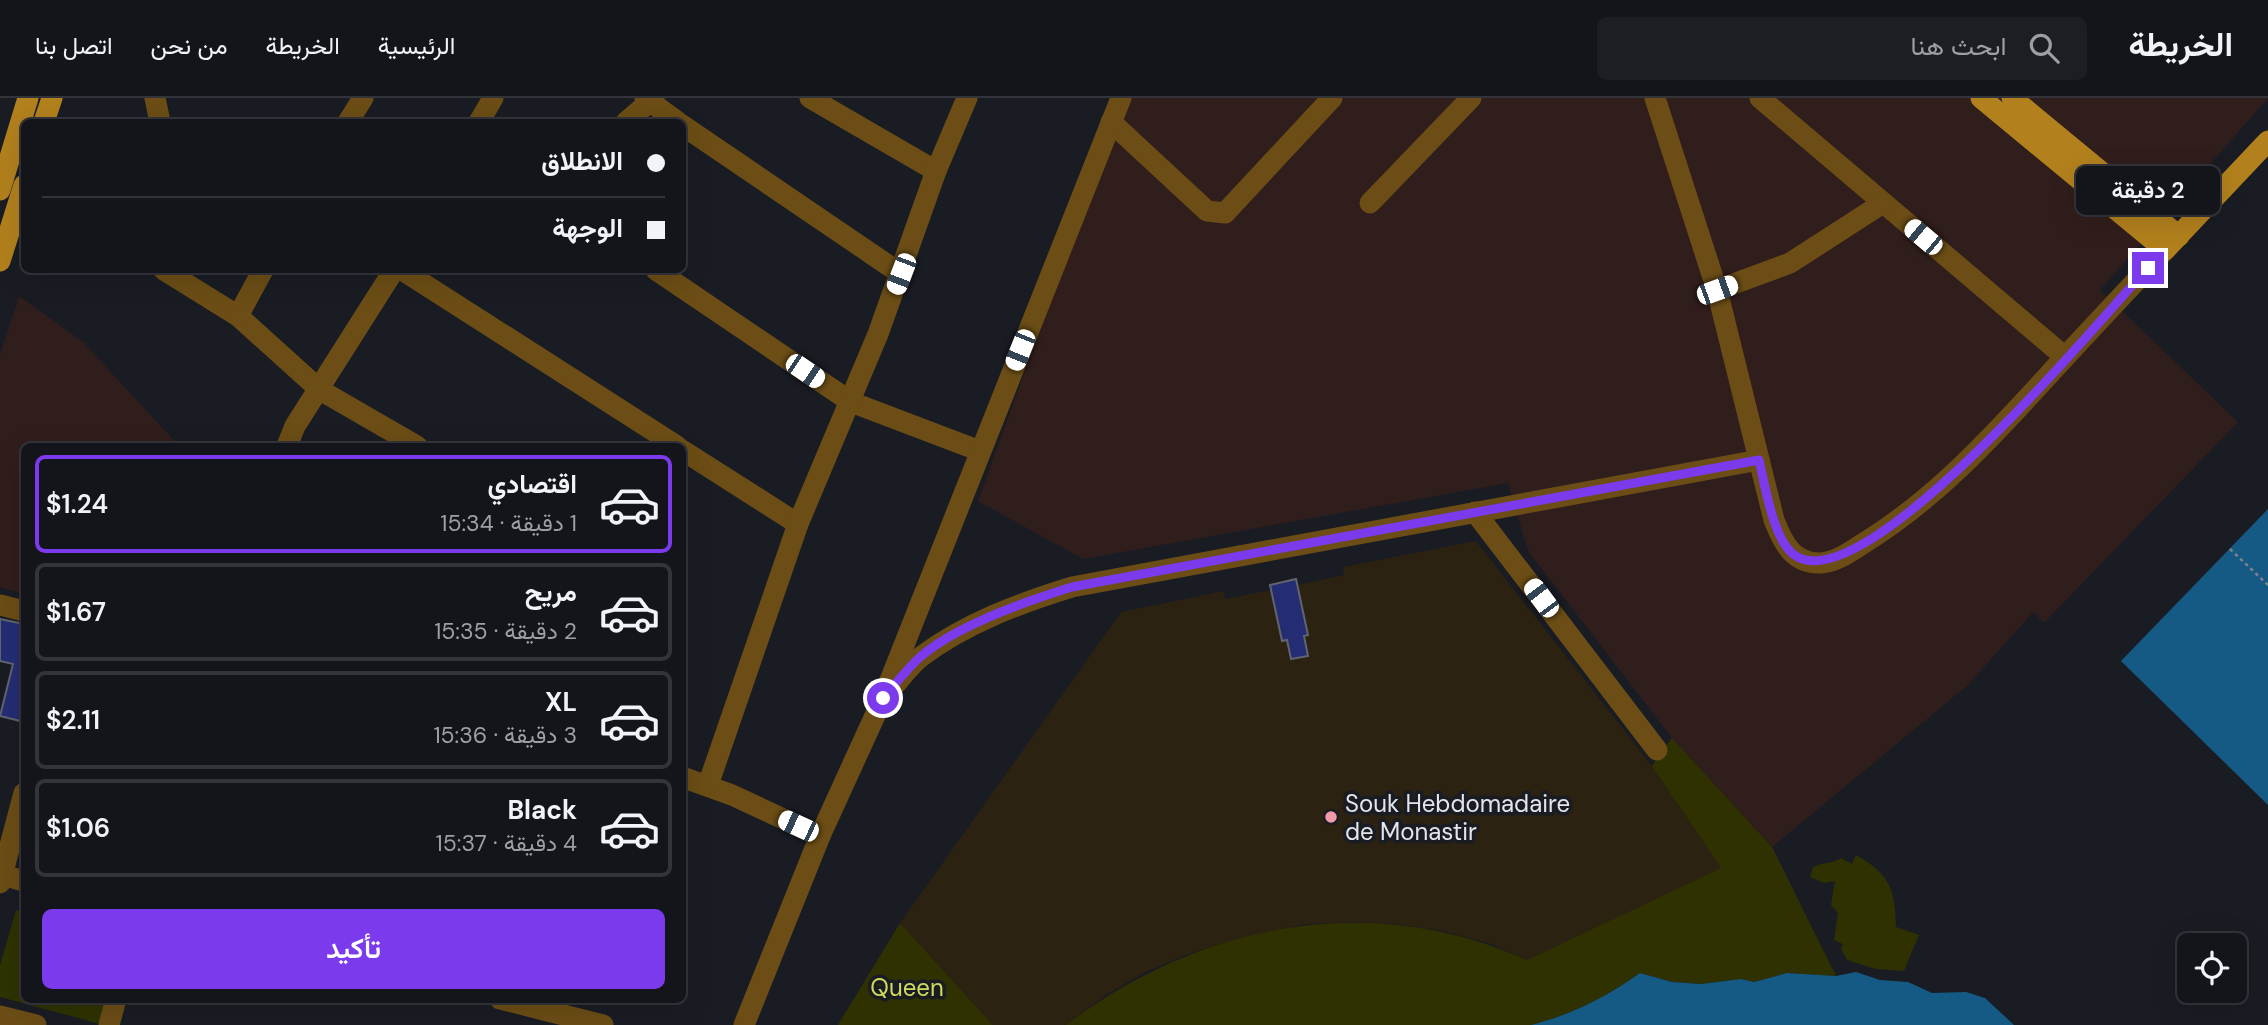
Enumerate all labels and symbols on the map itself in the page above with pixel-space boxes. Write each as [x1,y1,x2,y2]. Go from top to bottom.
callout: 2 دقيقة [2076,166,2220,216]
car [1901,215,1946,259]
car [884,251,919,297]
route end [2132,252,2164,284]
car [1694,273,1741,307]
car [1003,327,1038,373]
car [782,351,829,391]
car [1520,575,1563,621]
route start [867,682,899,714]
place label: Souk Hebdomadaire de Monastir [1345,788,1570,847]
car [775,808,822,844]
marker: Souk Hebdomadaire de Monastir [1323,809,1339,825]
park label: Queen [870,972,944,1003]

